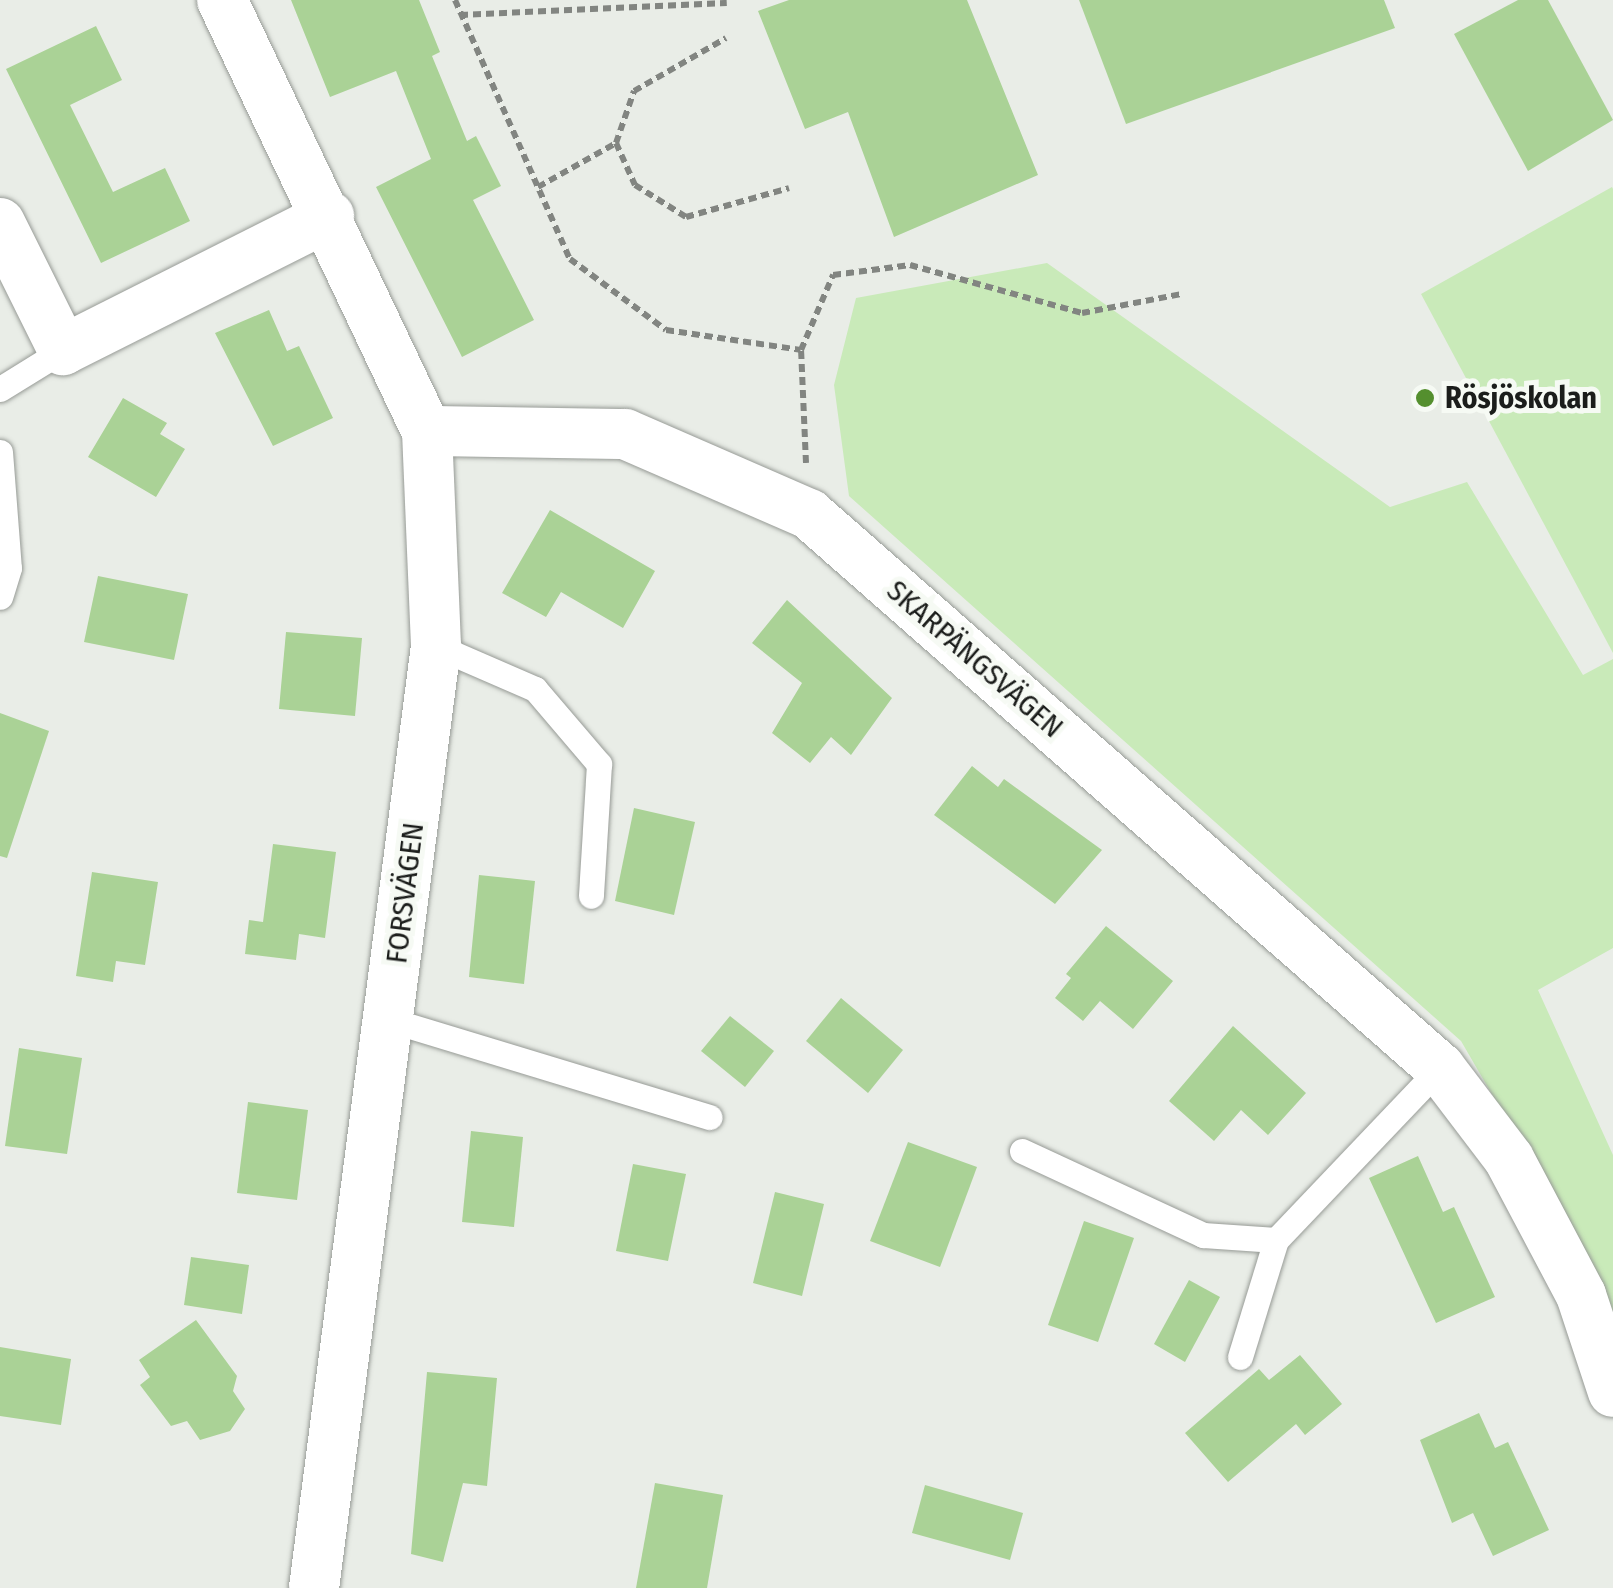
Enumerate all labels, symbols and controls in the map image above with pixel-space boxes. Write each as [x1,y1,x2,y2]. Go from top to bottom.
place label: Rösjöskolan [1445,380,1597,416]
marker: Rösjöskolan [1414,387,1436,409]
street label: SKARPÄNGSVÄGEN [879,573,1071,745]
street label: FORSVÄGEN [379,820,431,966]

